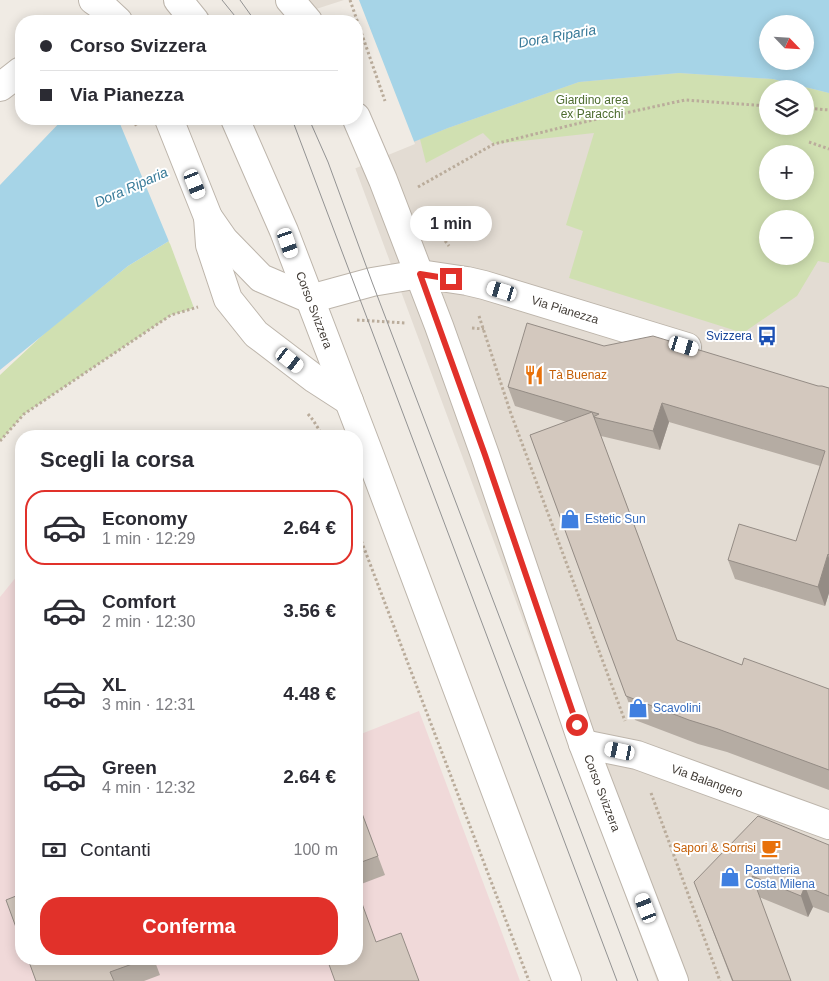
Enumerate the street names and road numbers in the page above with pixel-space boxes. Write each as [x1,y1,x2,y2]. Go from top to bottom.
street label: Corso Svizzera [293,270,335,351]
street label: Via Pianezza [530,293,601,327]
street label: Corso Svizzera [581,753,623,834]
street label: Via Balangero [669,762,745,801]

